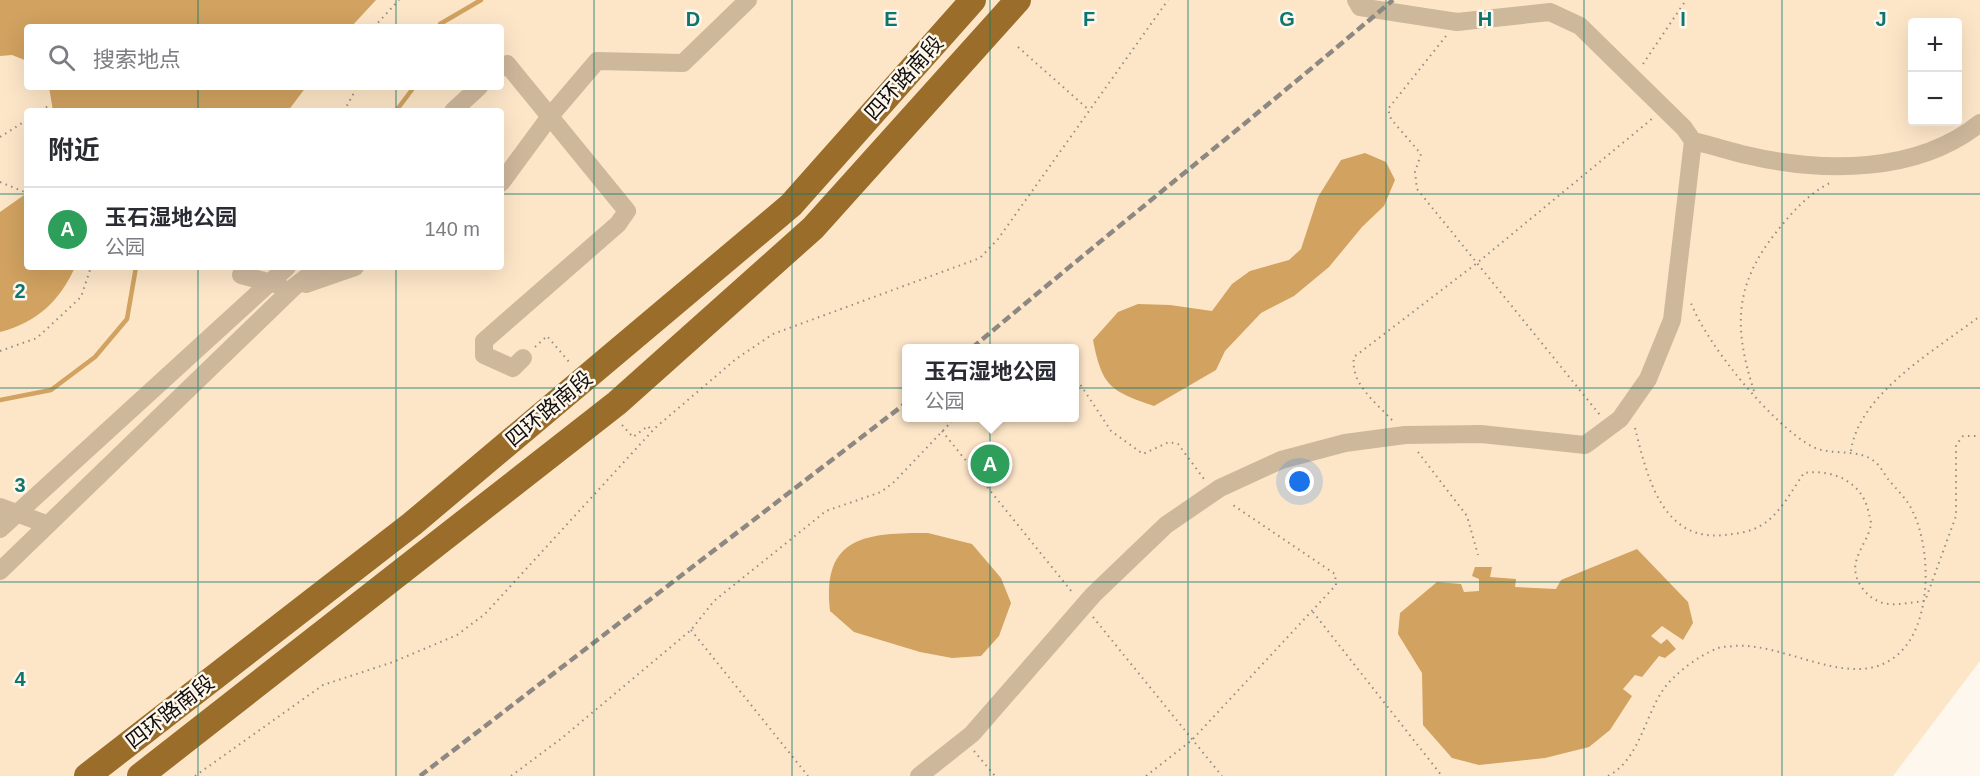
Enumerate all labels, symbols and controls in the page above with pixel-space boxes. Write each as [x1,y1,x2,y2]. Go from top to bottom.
text: D [686,8,700,30]
text: E [884,8,898,30]
text: F [1083,8,1095,30]
text: G [1279,8,1295,30]
text: H [1478,8,1492,30]
text: I [1680,8,1686,30]
text: J [1875,8,1887,30]
map controls [1908,18,1962,126]
button: + [1908,18,1962,72]
search box [24,24,504,90]
street label: 四环路南段 [860,31,947,124]
icon: search [45,41,78,74]
text: 搜索地点 [93,47,181,72]
button: − [1908,72,1962,126]
text: 附近 [48,135,100,165]
text: 玉石湿地公园 [105,205,237,230]
text: A [60,218,75,240]
text: 140 m [424,218,480,240]
text: 公园 [105,236,145,258]
text: 2 [14,280,26,302]
popup [902,344,1079,422]
text: 玉石湿地公园 [924,359,1057,384]
street label: 四环路南段 [501,366,596,451]
text: 公园 [924,390,964,412]
pin: A [970,442,1010,486]
your location [1285,467,1314,496]
text: 3 [14,474,26,496]
text: 4 [14,668,26,690]
street label: 四环路南段 [121,670,218,753]

